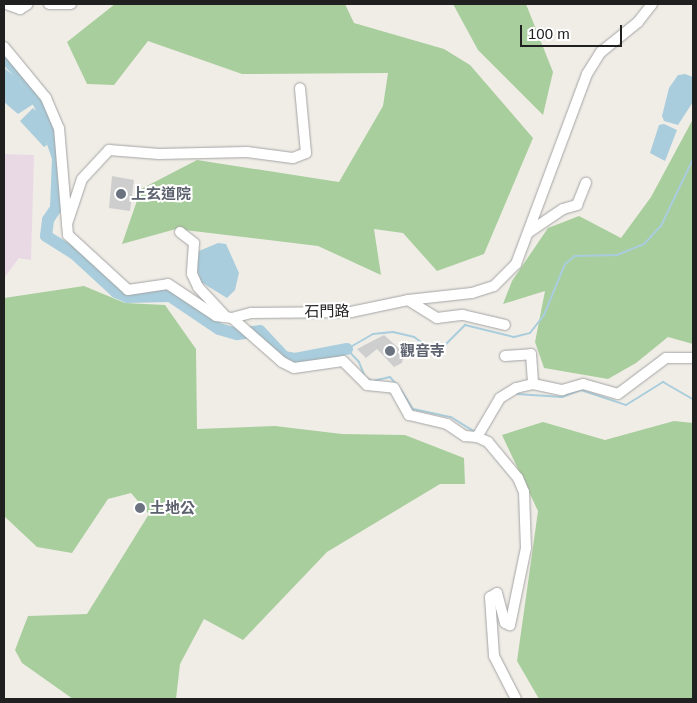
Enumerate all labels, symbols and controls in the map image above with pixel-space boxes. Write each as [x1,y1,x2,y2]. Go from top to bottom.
scale bar [522,15,624,47]
text: 100 m [528,25,570,42]
place label: 上玄道院 [131,185,191,203]
marker: 上玄道院 [115,188,127,200]
street label: 石門路 [304,302,350,320]
place label: 觀音寺 [400,342,445,360]
marker: 觀音寺 [384,345,396,357]
place label: 土地公 [150,499,195,517]
marker: 土地公 [134,502,146,514]

